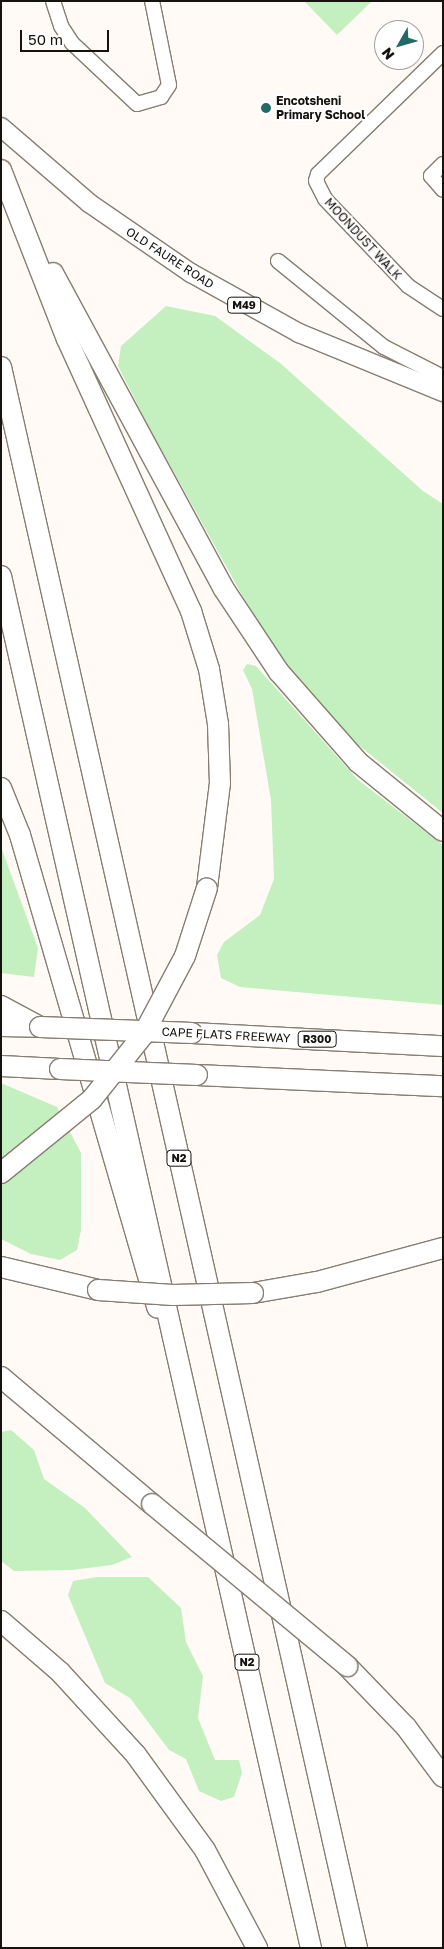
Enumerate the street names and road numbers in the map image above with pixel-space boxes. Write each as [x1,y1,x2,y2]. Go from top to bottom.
street label: MOONDUST WALK [321,195,405,283]
street label: OLD FAURE ROAD [123,224,217,292]
road number: M49 [226,296,262,314]
street label: CAPE FLATS FREEWAY [161,1024,291,1046]
road number: R300 [297,1030,337,1048]
road number: N2 [165,1150,193,1166]
road number: N2 [233,1654,261,1670]

